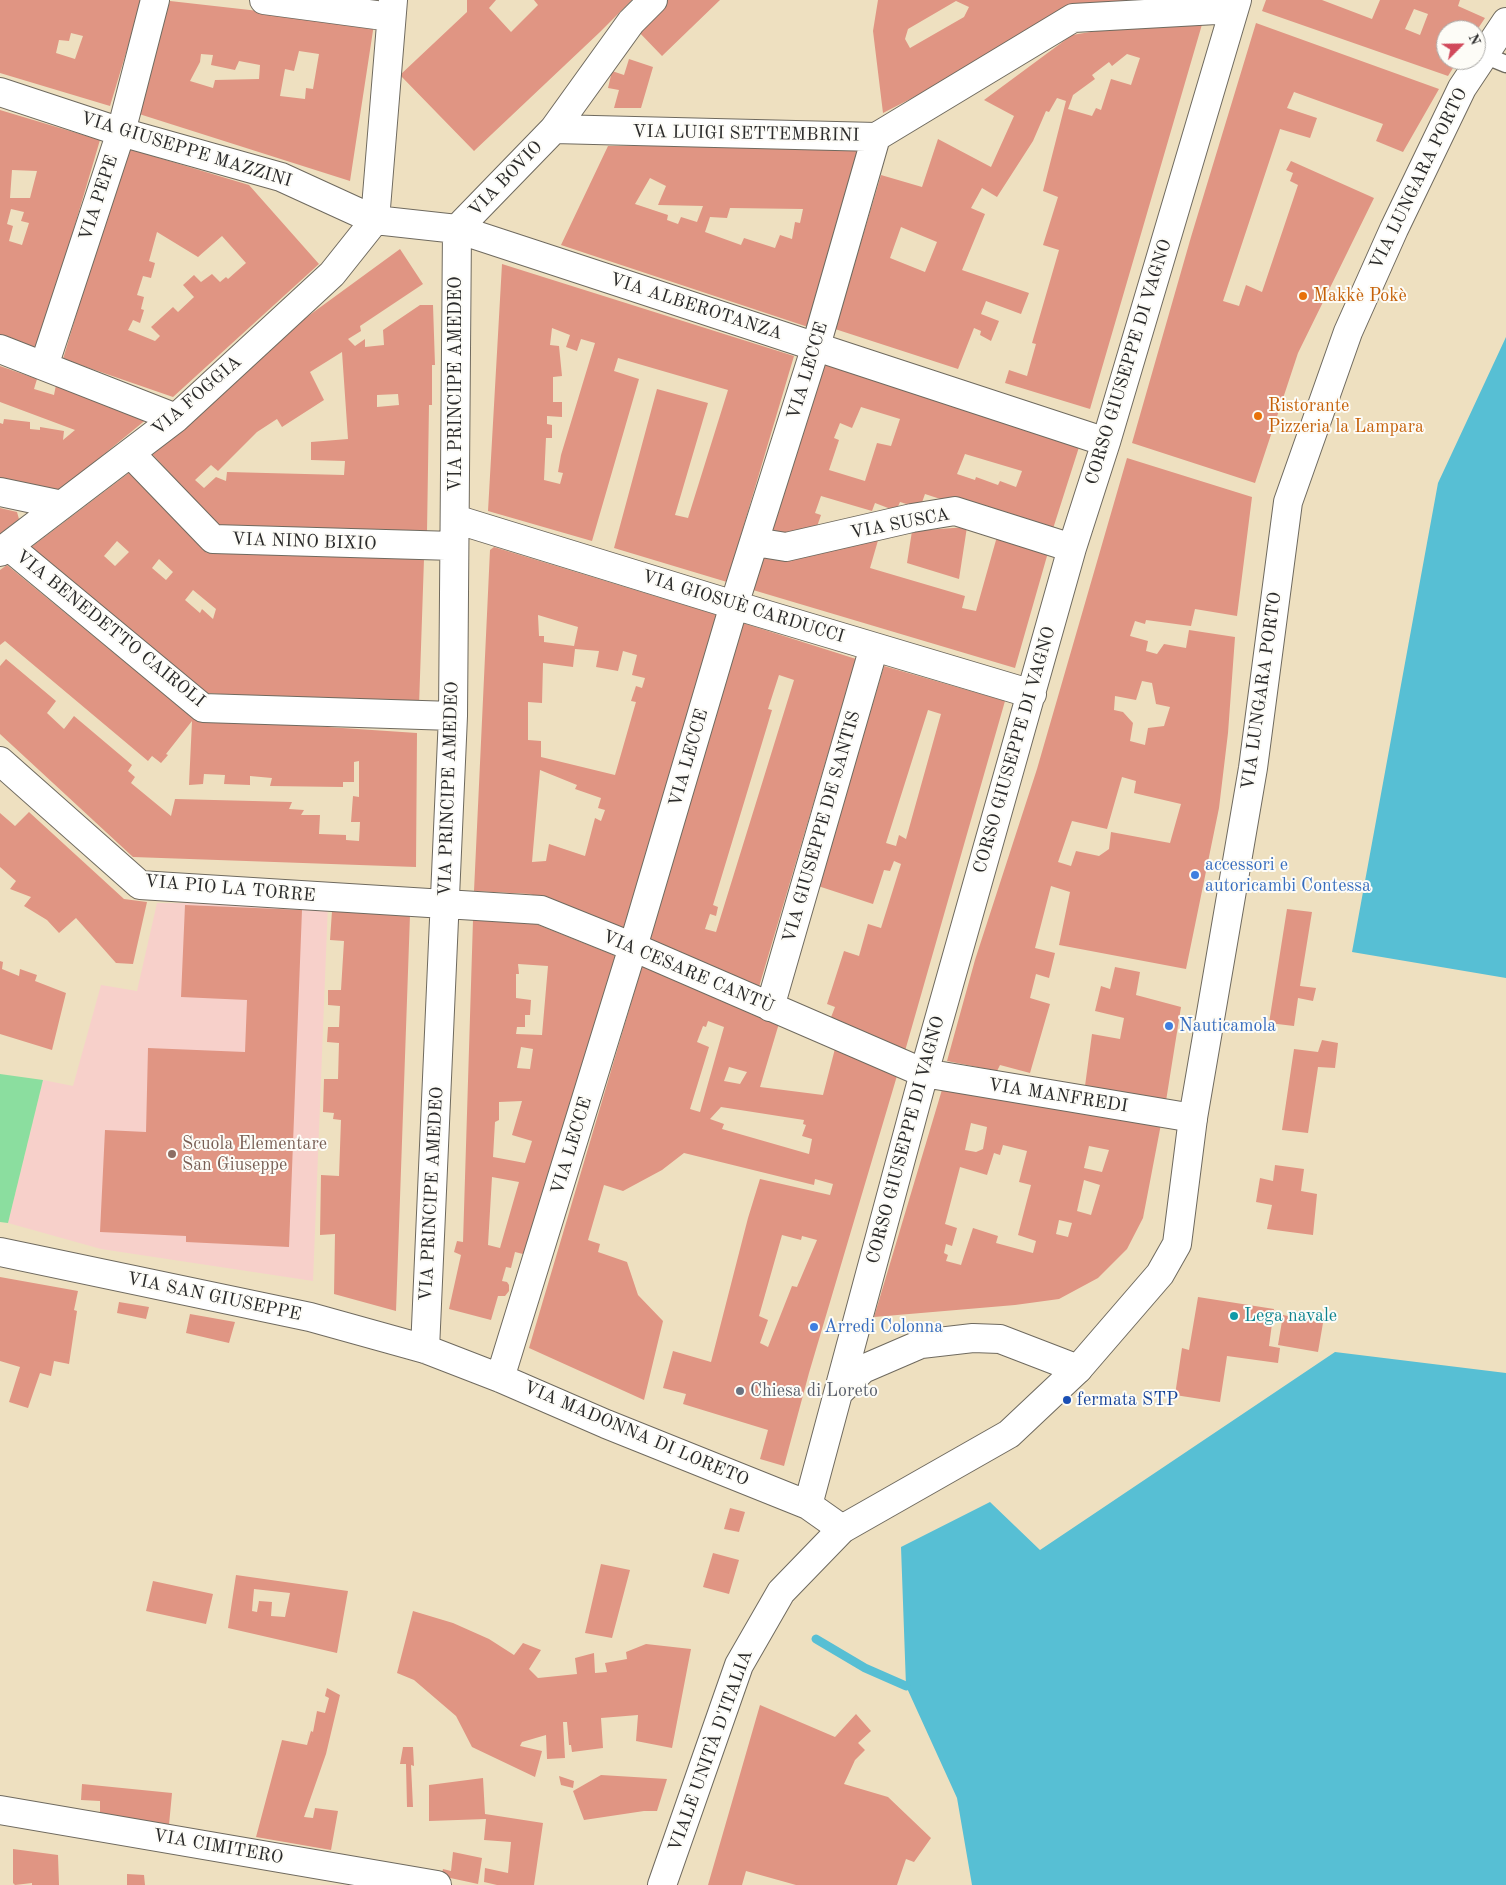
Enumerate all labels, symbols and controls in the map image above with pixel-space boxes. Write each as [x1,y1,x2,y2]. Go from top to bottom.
north arrow [1436,20,1486,70]
text: N [1465,32,1482,47]
street label: VIA LUNGARA PORTO [1366,85,1472,273]
street label: VIA GIUSEPPE MAZZINI [78,108,294,192]
street label: VIA LUIGI SETTEMBRINI [632,121,860,147]
street label: VIA BOVIO [465,137,547,221]
street label: VIA PEPE [75,152,123,244]
street label: CORSO GIUSEPPE DI VAGNO [1081,237,1177,487]
street label: VIA ALBEROTANZA [607,269,785,345]
street label: VIA PRINCIPE AMEDEO [445,276,467,492]
place label: Makkè Pokè [1313,285,1407,307]
marker: Makkè Pokè [1297,290,1309,302]
street label: VIA LECCE [783,320,833,422]
street label: VIA FOGGIA [148,351,246,441]
place label: Ristorante Pizzeria la Lampara [1268,395,1424,438]
marker: Ristorante Pizzeria la Lampara [1252,410,1264,422]
street label: VIA SUSCA [849,504,951,544]
street label: VIA NINO BIXIO [231,529,377,555]
street label: VIA BENEDETTO CAIROLI [11,546,209,712]
street label: VIA GIOSUÈ CARDUCCI [639,566,847,648]
street label: VIA LUNGARA PORTO [1237,591,1287,791]
street label: CORSO GIUSEPPE DI VAGNO [969,624,1061,876]
street label: VIA PRINCIPE AMEDEO [434,681,464,897]
street label: VIA LECCE [665,707,713,809]
street label: VIA GIUSEPPE DE SANTIS [778,709,866,945]
place label: accessori e autoricambi Contessa [1205,854,1371,896]
marker: accessori e autoricambi Contessa [1189,869,1201,881]
street label: VIA PIO LA TORRE [144,871,316,907]
street label: VIA CESARE CANTÙ [599,926,777,1018]
street label: CORSO GIUSEPPE DI VAGNO [862,1014,950,1266]
place label: Nauticamola [1179,1015,1276,1037]
marker: Nauticamola [1163,1020,1175,1032]
street label: VIA MANFREDI [987,1074,1129,1118]
street label: VIA PRINCIPE AMEDEO [416,1086,448,1302]
street label: VIA LECCE [547,1095,597,1197]
place label: Scuola Elementare San Giuseppe [182,1133,327,1176]
marker: Scuola Elementare San Giuseppe [166,1148,178,1160]
street label: VIA SAN GIUSEPPE [125,1268,303,1326]
place label: Lega navale [1244,1305,1337,1327]
marker: Lega navale [1228,1310,1240,1322]
place label: Arredi Colonna [824,1316,943,1338]
marker: Arredi Colonna [808,1321,820,1333]
street label: VIA MADONNA DI LORETO [520,1377,752,1491]
place label: Chiesa di Loreto [750,1380,878,1402]
marker: Chiesa di Loreto [734,1385,746,1397]
place label: fermata STP [1077,1389,1178,1411]
marker: fermata STP [1061,1394,1073,1406]
street label: VIALE UNITÀ D'ITALIA [664,1647,758,1855]
street label: VIA CIMITERO [151,1825,285,1869]

